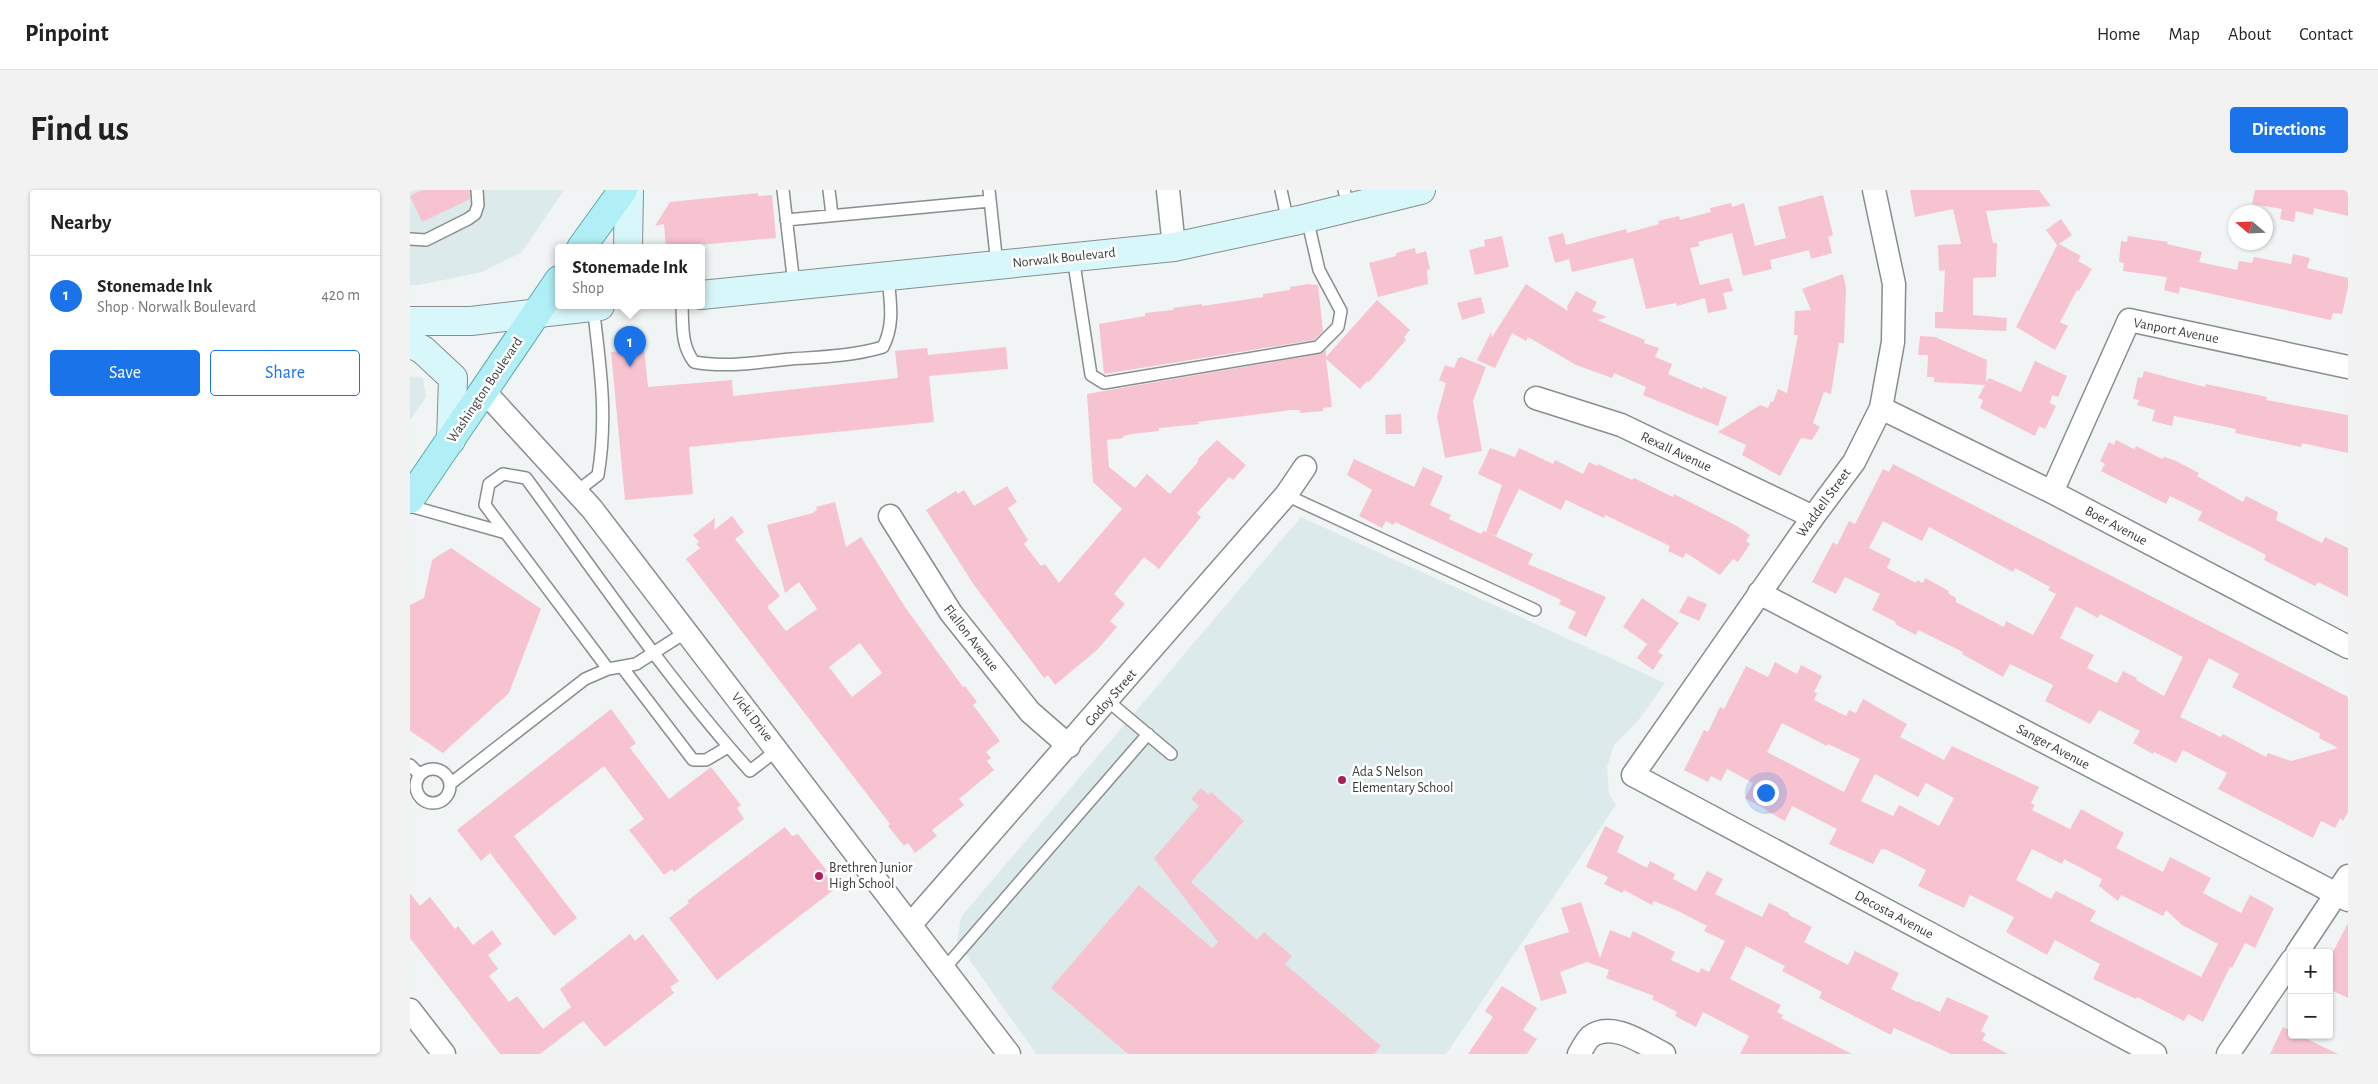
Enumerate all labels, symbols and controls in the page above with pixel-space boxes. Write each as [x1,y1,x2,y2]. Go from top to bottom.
text: Pinpoint [25,22,109,46]
text: Home [2097,26,2140,44]
text: Map [2168,26,2200,44]
text: About [2228,26,2271,44]
text: Contact [2299,26,2353,44]
button: Directions [2230,107,2348,153]
text: Find us [30,112,129,147]
north arrow [2228,205,2273,250]
text: Nearby [50,212,111,233]
popup [555,244,705,309]
street label: Norwalk Boulevard [1012,246,1116,270]
text: Stonemade Ink [572,258,688,277]
text: Stonemade Ink [97,277,212,296]
text: Shop [572,280,604,296]
text: 1 [63,287,69,303]
text: 420 m [321,287,360,303]
text: Shop · Norwalk Boulevard [97,299,256,315]
street label: Vanport Avenue [2132,316,2220,346]
pin: 1 [614,326,646,367]
street label: Washington Boulevard [445,335,525,445]
button: Save [50,350,200,396]
button: Share [210,350,360,396]
street label: Rexall Avenue [1639,430,1713,474]
street label: Waddell Street [1794,466,1854,540]
street label: Boer Avenue [2083,504,2149,548]
street label: Flallon Avenue [941,602,1001,674]
street label: Godoy Street [1083,667,1140,729]
street label: Vicki Drive [729,690,775,744]
street label: Sanger Avenue [2014,722,2092,772]
place label: Ada S Nelson Elementary School [1352,765,1454,795]
marker: Ada S Nelson Elementary School [1336,774,1348,786]
your location [1753,780,1779,806]
place label: Brethren Junior High School [829,861,913,891]
marker: Brethren Junior High School [813,870,825,882]
street label: Decosta Avenue [1852,888,1936,942]
map controls [2288,949,2333,1039]
button: + [2288,949,2333,994]
button: − [2288,994,2333,1039]

